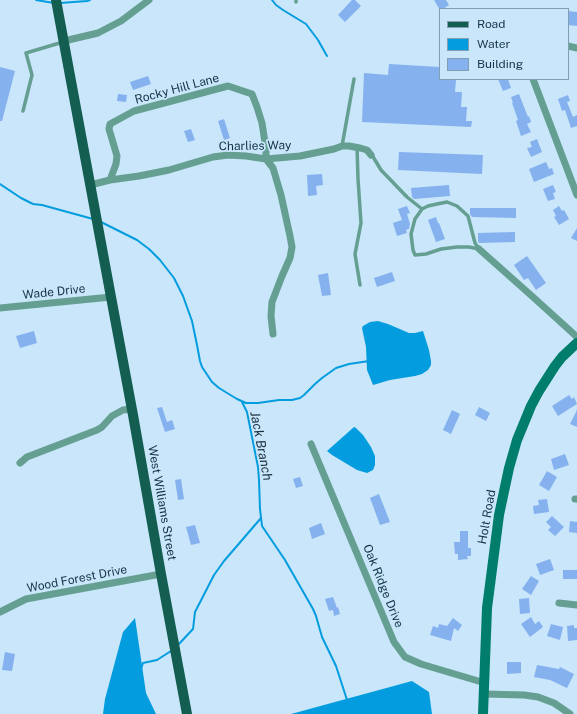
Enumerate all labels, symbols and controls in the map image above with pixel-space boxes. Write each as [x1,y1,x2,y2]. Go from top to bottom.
legend [439,8,569,80]
text: Road [477,17,505,31]
text: Water [477,37,510,51]
text: Building [477,57,523,71]
street label: Rocky Hill Lane [133,71,221,107]
street label: Charlies Way [219,138,291,154]
street label: Wade Drive [22,282,86,302]
water label: Jack Branch [247,410,275,482]
street label: West Williams Street [145,444,179,562]
street label: Holt Road [475,489,499,545]
street label: Oak Ridge Drive [360,542,406,630]
street label: Wood Forest Drive [26,562,128,596]

